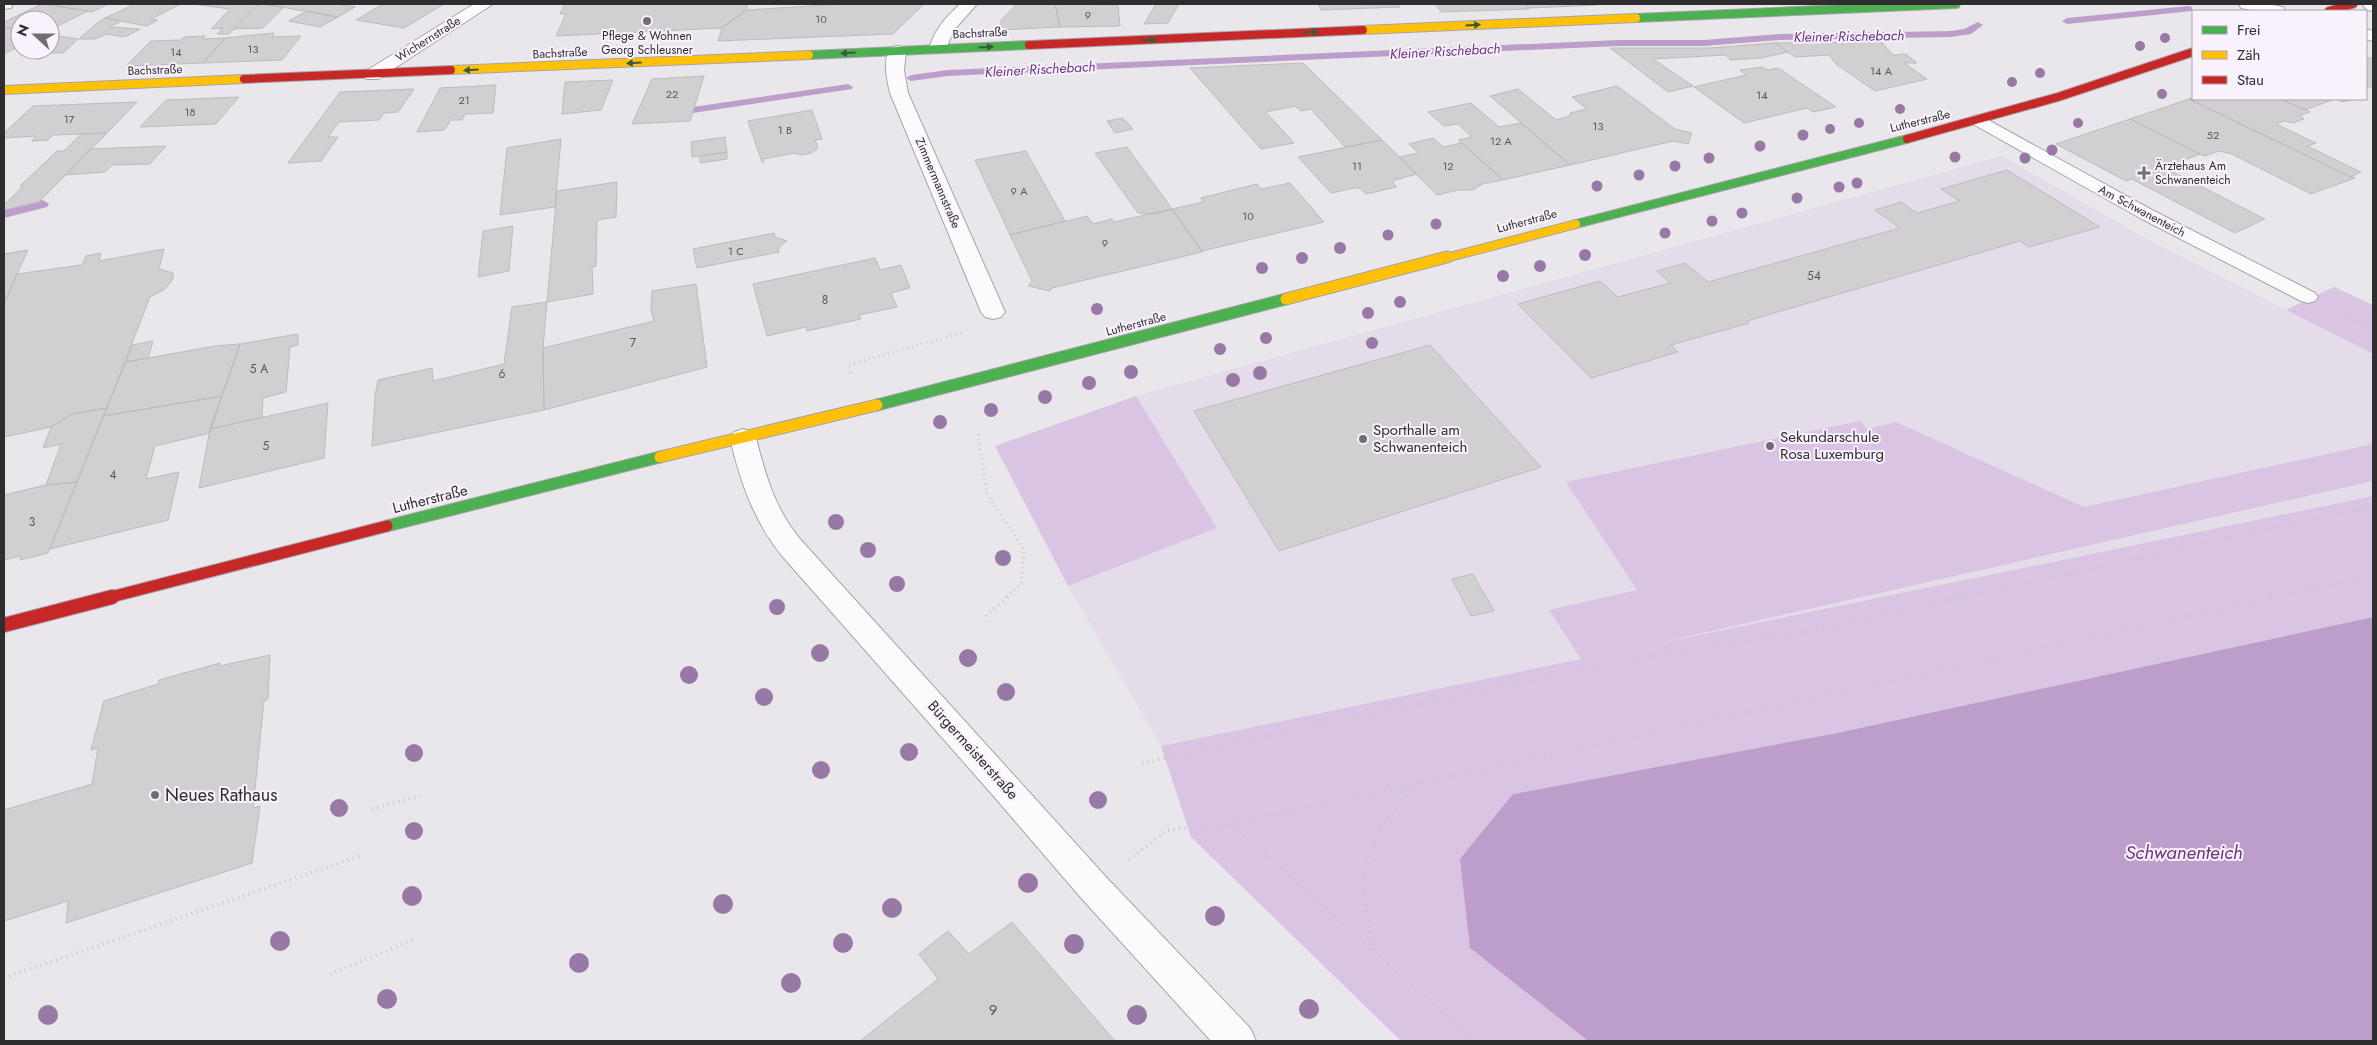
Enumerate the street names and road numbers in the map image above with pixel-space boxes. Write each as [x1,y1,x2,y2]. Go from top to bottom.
street label: Wichernstraße [392,12,464,66]
street label: Bachstraße [952,23,1008,43]
street label: Bachstraße [532,43,588,63]
street label: Bachstraße [127,60,183,80]
street label: Lutherstraße [1888,105,1952,137]
street label: Zimmermannstraße [911,135,965,231]
street label: Am Schwanenteich [2095,180,2189,242]
street label: Lutherstraße [1495,204,1559,238]
street label: Lutherstraße [1104,307,1168,341]
street label: Lutherstraße [390,479,470,519]
street label: Bürgermeisterstraße [922,696,1024,805]

